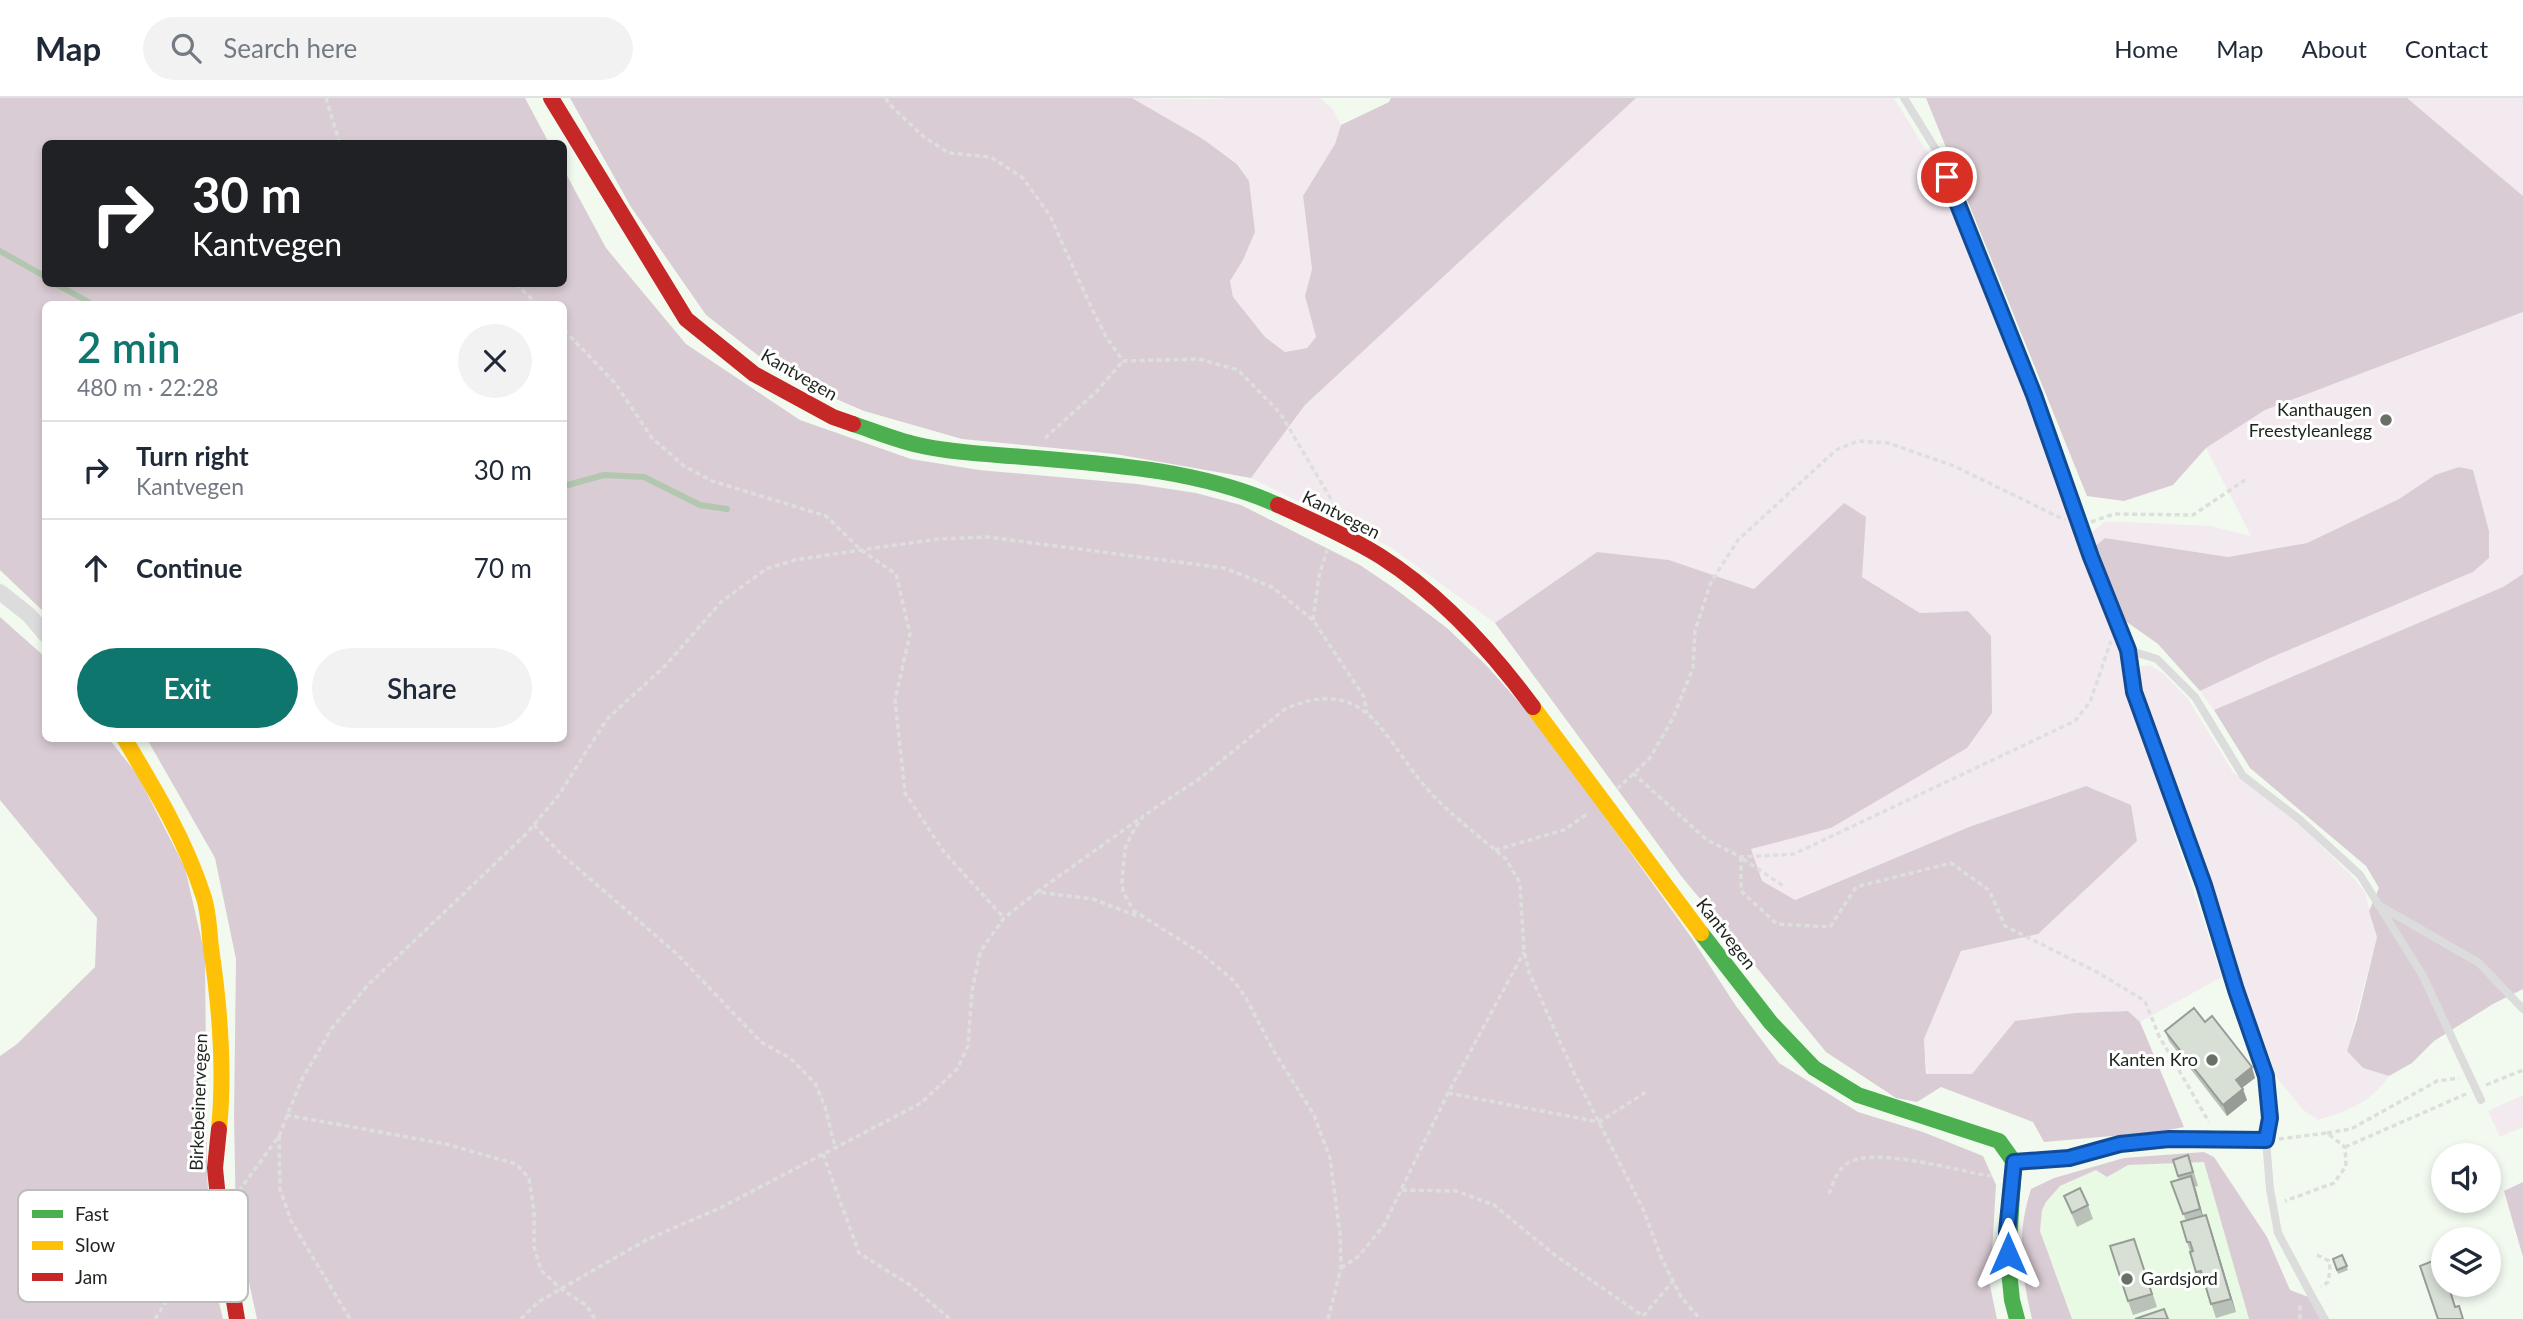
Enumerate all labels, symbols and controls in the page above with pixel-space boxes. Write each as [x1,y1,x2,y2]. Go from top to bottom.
search box [143,17,633,80]
text: Map [35,28,101,68]
icon: search [167,29,205,67]
text: Search here [223,32,357,64]
text: Home [2114,34,2178,63]
text: Map [2216,34,2264,63]
text: About [2302,34,2367,63]
text: Contact [2405,34,2488,63]
pin [1917,147,1977,207]
icon: arrive [1928,158,1966,196]
text: 30 m [192,165,302,223]
icon: right [77,168,168,259]
text: Kantvegen [192,224,342,263]
text: 2 min [77,322,181,372]
button: close [458,324,532,398]
street label: Kantvegen [757,343,842,405]
text: 480 m · 22:28 [77,373,219,401]
place label: Kanthaugen Freestyleanlegg [2249,398,2372,441]
marker: Kanthaugen Freestyleanlegg [2378,412,2394,428]
text: Turn right [136,440,249,472]
icon: right [77,451,115,489]
text: 30 m [474,454,532,486]
text: Kantvegen [136,472,244,500]
street label: Kantvegen [1299,485,1384,543]
icon: ahead [77,549,115,587]
text: Continue [136,552,242,584]
text: 70 m [474,552,532,584]
button: Exit [77,648,298,728]
button: Share [312,648,532,728]
street label: Kantvegen [1692,893,1761,973]
street label: Birkebeinervegen [185,1033,211,1171]
place label: Kanten Kro [2108,1048,2198,1070]
marker: Kanten Kro [2204,1052,2220,1068]
map controls [2431,1143,2501,1297]
button: sound [2431,1143,2501,1213]
legend [18,1190,248,1302]
text: Fast [75,1202,109,1225]
position arrow [1971,1217,2045,1291]
button: layers [2431,1227,2501,1297]
text: Slow [75,1233,115,1256]
text: Jam [75,1265,108,1288]
place label: Gardsjord [2141,1267,2218,1289]
marker: Gardsjord [2119,1271,2135,1287]

